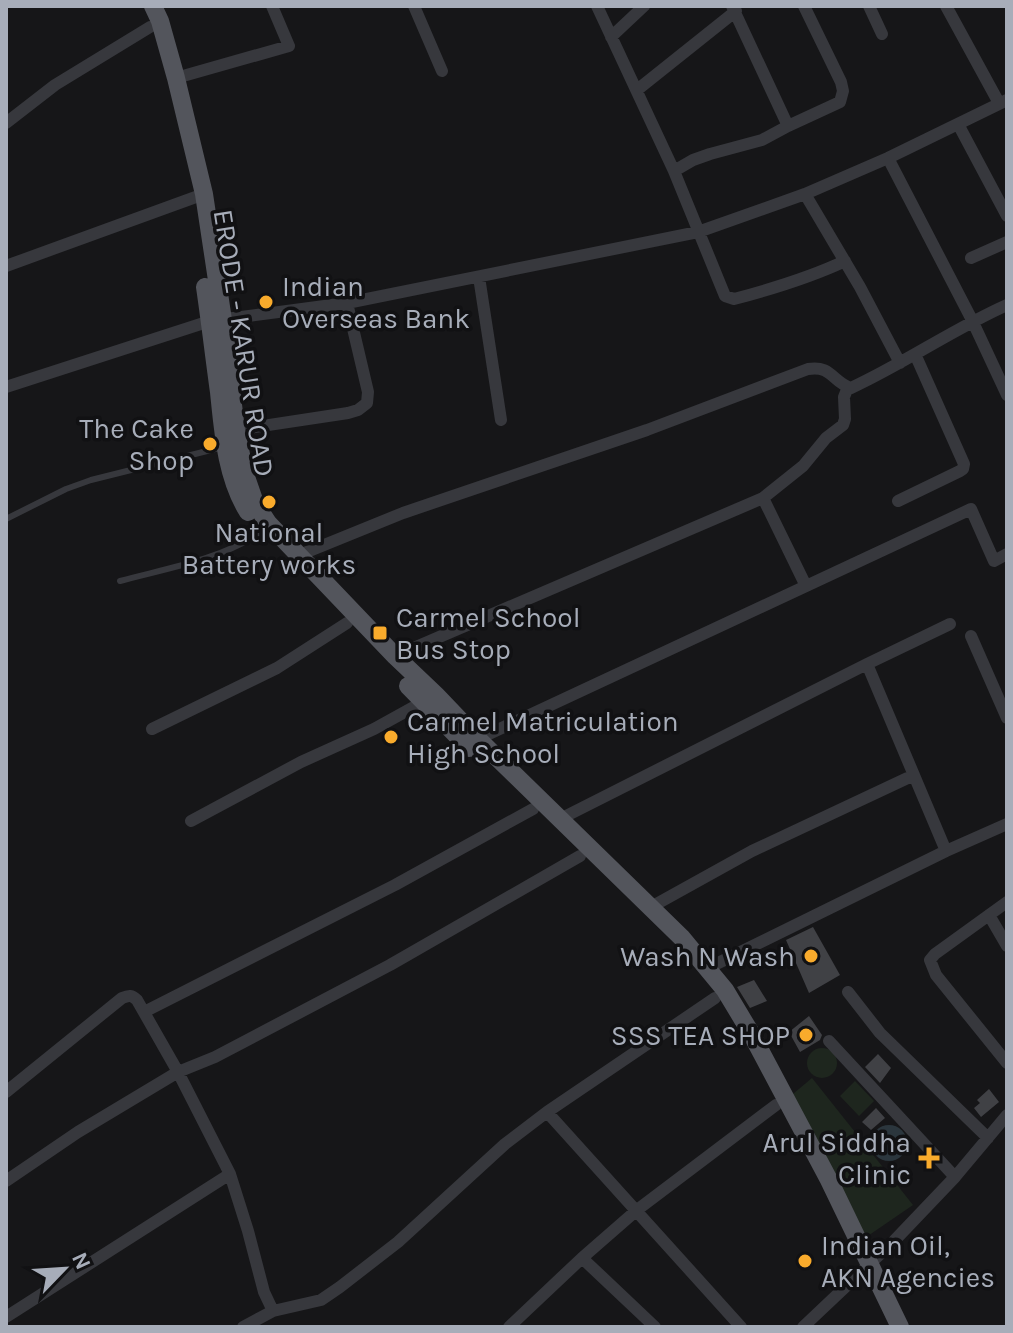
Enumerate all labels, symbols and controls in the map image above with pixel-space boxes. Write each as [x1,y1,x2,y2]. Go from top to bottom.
street label: ERODE - KARUR ROAD [207,207,281,479]
place label: Indian Overseas Bank [282,270,470,335]
marker: Indian Overseas Bank [257,293,275,311]
place label: The Cake Shop [79,412,194,477]
marker: The Cake Shop [201,435,219,453]
marker: National Battery works [260,493,278,511]
place label: National Battery works [182,516,356,581]
place label: Carmel School Bus Stop [396,601,580,666]
marker: Carmel School Bus Stop [371,624,389,642]
place label: Carmel Matriculation High School [407,705,679,770]
marker: Carmel Matriculation High School [382,728,400,746]
place label: Wash N Wash [620,940,795,973]
marker: Wash N Wash [802,947,820,965]
place label: SSS TEA SHOP [611,1019,790,1052]
marker: SSS TEA SHOP [797,1026,815,1044]
place label: Arul Siddha Clinic [763,1126,911,1191]
marker: Arul Siddha Clinic [918,1147,940,1169]
north arrow [24,1229,104,1309]
place label: Indian Oil, AKN Agencies [821,1229,995,1294]
text: N [66,1248,96,1274]
marker: Indian Oil, AKN Agencies [796,1252,814,1270]

